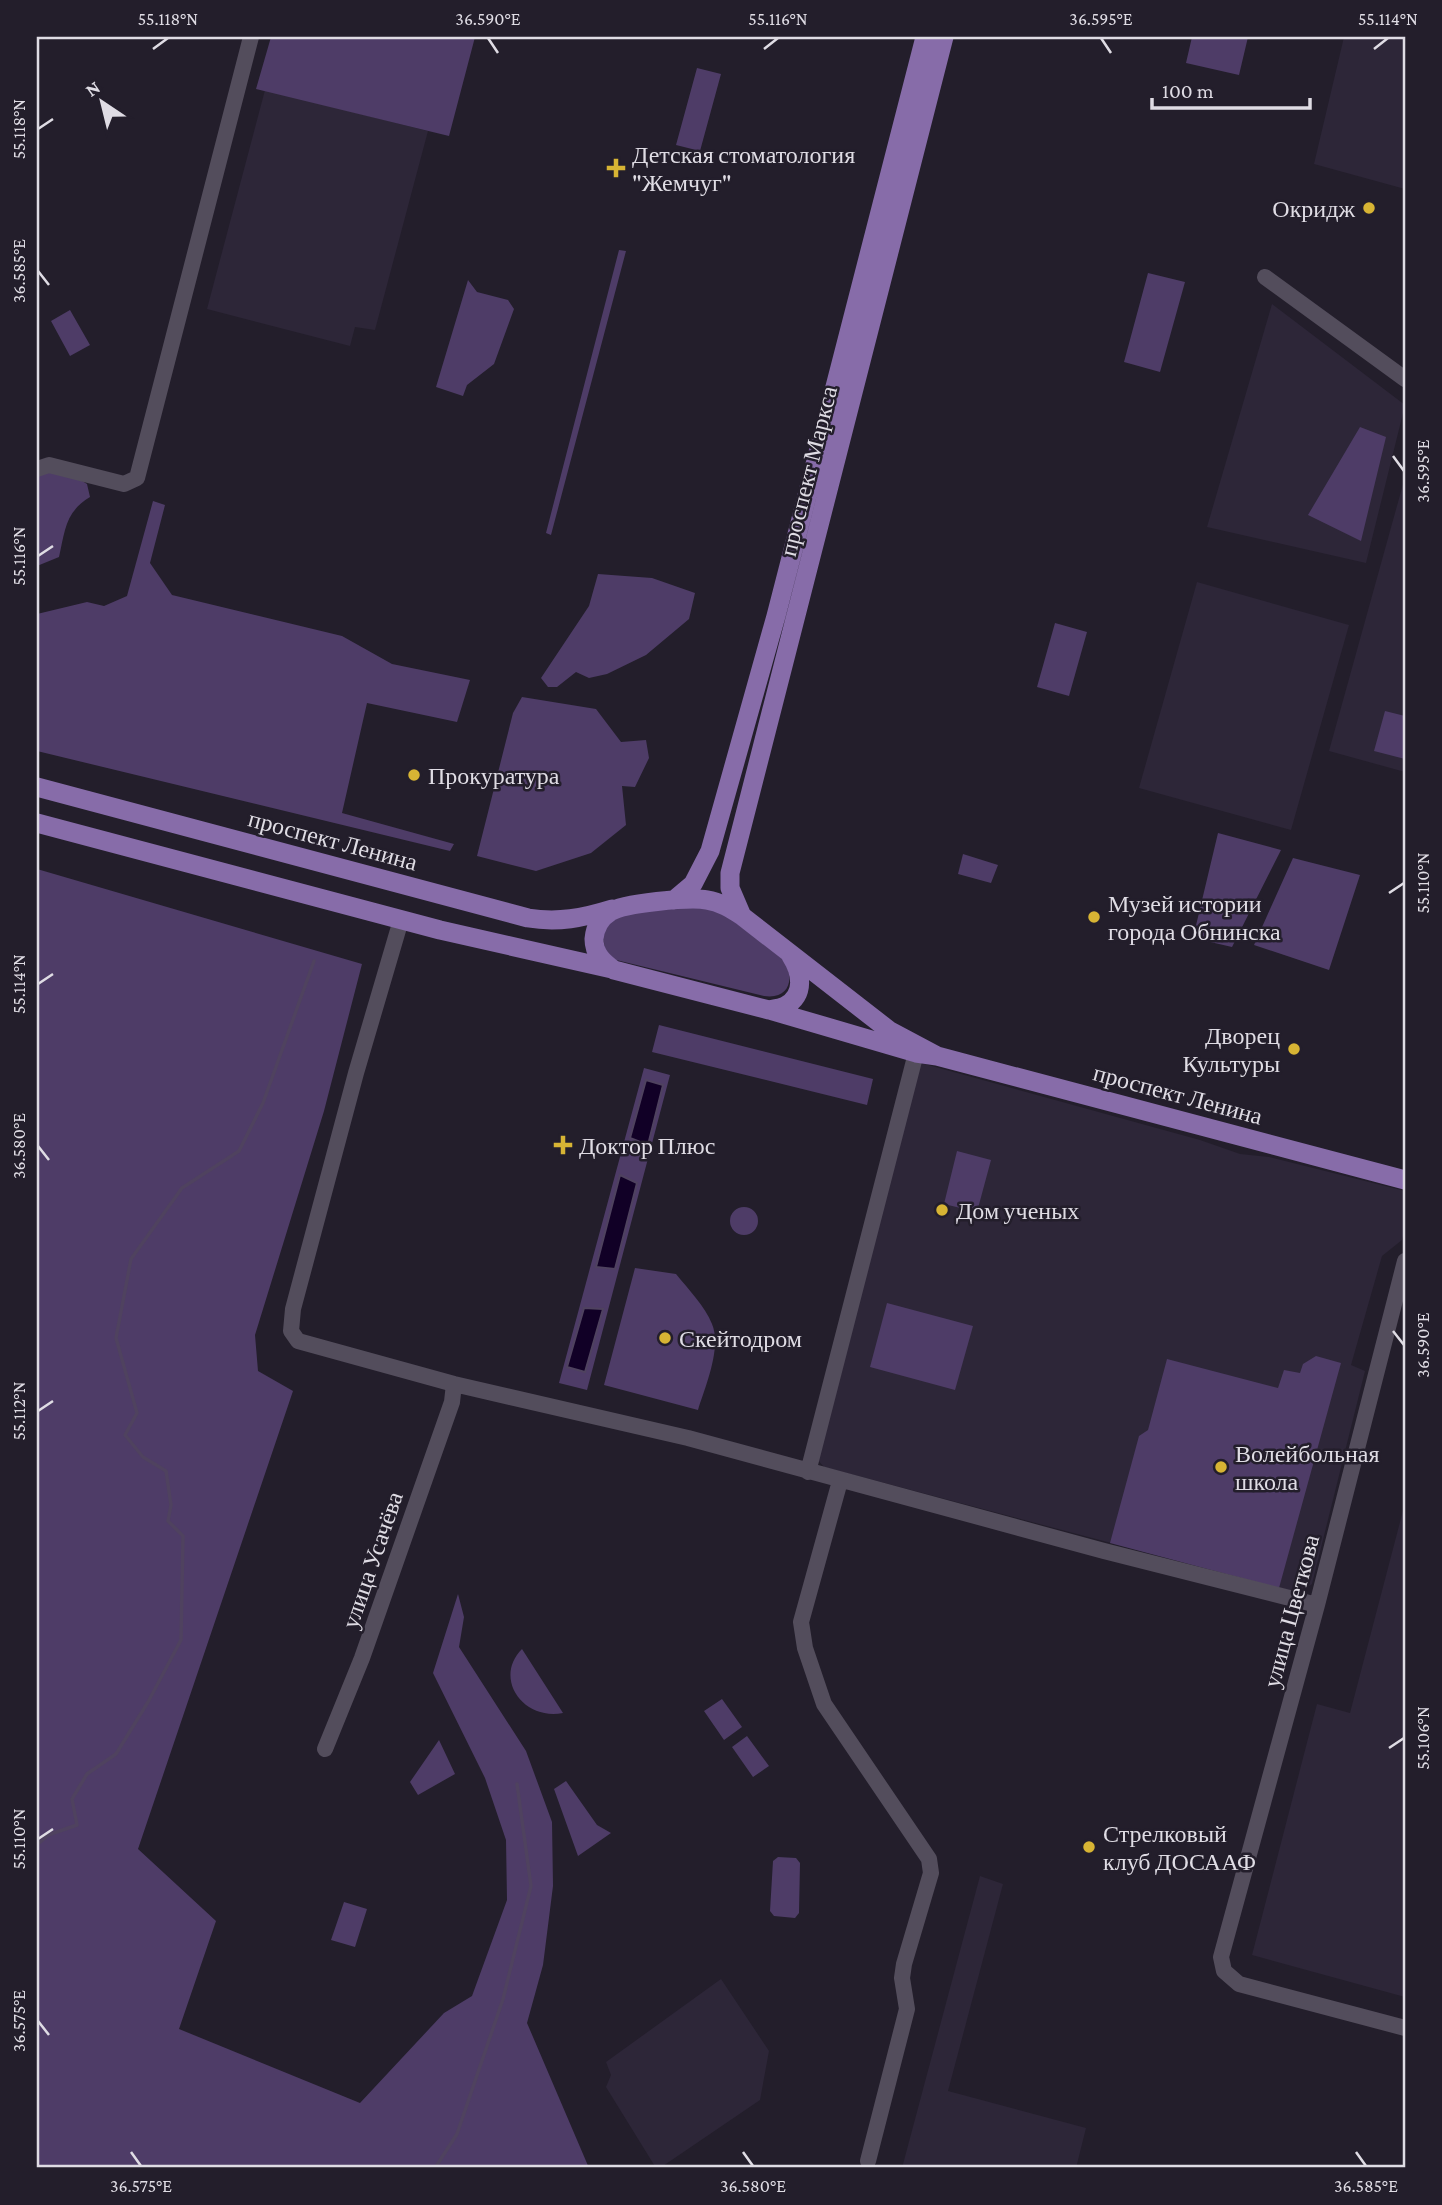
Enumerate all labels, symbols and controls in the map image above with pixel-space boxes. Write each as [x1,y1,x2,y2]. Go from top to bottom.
text: 55.118°N [138,9,198,29]
text: 36.590°E [455,9,521,29]
text: 55.116°N [748,9,808,29]
text: 36.595°E [1069,9,1133,29]
text: 55.114°N [1358,9,1418,29]
north arrow [66,66,136,136]
scale bar [1152,66,1309,110]
text: N [81,76,104,101]
text: 100 m [1162,79,1214,103]
text: 55.118°N [9,99,29,159]
place label: Детская стоматология "Жемчуг" [632,141,855,196]
marker: Детская стоматология "Жемчуг" [606,158,626,178]
place label: Окридж [1272,195,1355,222]
marker: Окридж [1361,200,1377,216]
text: 36.585°E [9,239,29,303]
street label: проспект Маркса [774,383,842,559]
text: 36.595°E [1413,439,1433,503]
text: 55.116°N [9,526,29,586]
place label: Прокуратура [428,762,560,789]
marker: Прокуратура [406,767,422,783]
street label: проспект Ленина [246,804,421,876]
text: 55.110°N [1413,852,1433,914]
place label: Музей истории города Обнинска [1108,890,1281,945]
marker: Музей истории города Обнинска [1086,909,1102,925]
text: 55.114°N [9,954,29,1014]
place label: Дворец Культуры [1183,1022,1280,1077]
marker: Дворец Культуры [1286,1041,1302,1057]
street label: проспект Ленина [1091,1058,1266,1130]
text: 36.580°E [9,1113,29,1179]
place label: Доктор Плюс [579,1132,715,1159]
marker: Доктор Плюс [553,1135,573,1155]
place label: Дом ученых [956,1197,1079,1224]
marker: Дом ученых [934,1202,950,1218]
text: 36.590°E [1413,1312,1433,1378]
place label: Скейтодром [679,1325,802,1352]
marker: Скейтодром [657,1330,673,1346]
text: 55.112°N [9,1381,29,1441]
place label: Волейбольная школа [1235,1440,1380,1495]
marker: Волейбольная школа [1213,1459,1229,1475]
street label: улица Усачёва [336,1488,408,1632]
street label: улица Цветкова [1258,1531,1325,1691]
text: 55.106°N [1413,1706,1433,1770]
text: 55.110°N [9,1808,29,1870]
place label: Стрелковый клуб ДОСААФ [1103,1820,1256,1875]
marker: Стрелковый клуб ДОСААФ [1081,1839,1097,1855]
text: 36.575°E [9,1990,29,2052]
text: 36.575°E [110,2176,172,2196]
text: 36.580°E [720,2176,786,2196]
text: 36.585°E [1334,2176,1398,2196]

